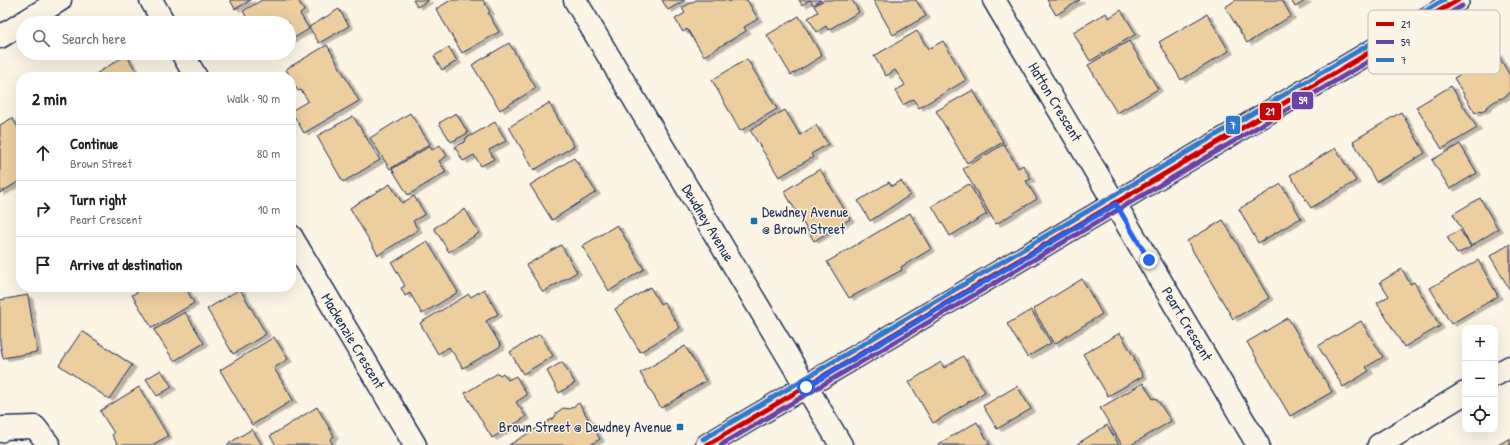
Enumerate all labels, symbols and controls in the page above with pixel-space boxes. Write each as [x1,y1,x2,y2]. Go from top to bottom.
legend [1368,10,1500,74]
search box [16,16,296,60]
text: 21 [1401,17,1410,31]
icon: search [30,27,52,49]
text: Search here [62,28,126,49]
text: 59 [1401,35,1410,49]
text: 7 [1401,53,1406,67]
street label: Hatton Crescent [1024,58,1088,146]
text: 2 min [32,87,67,110]
text: Walk · 90 m [227,89,280,107]
line badge: 59 [1291,91,1314,110]
text: 59 [1299,93,1307,107]
line badge: 21 [1259,102,1282,121]
text: 21 [1265,104,1275,118]
line badge: 7 [1225,115,1241,135]
text: 7 [1229,118,1236,132]
text: Continue [70,133,118,154]
icon: ahead [32,142,54,164]
text: 80 m [257,144,280,162]
text: Brown Street [70,154,132,172]
street label: Dewdney Avenue [677,180,740,265]
text: Turn right [70,189,126,210]
icon: right [32,198,54,220]
text: 10 m [258,200,280,218]
place label: Dewdney Avenue @ Brown Street [762,201,849,239]
text: Peart Crescent [70,210,142,228]
marker: Dewdney Avenue @ Brown Street [749,216,759,226]
route end [1140,251,1158,269]
icon: arrive [32,254,54,276]
text: Arrive at destination [70,254,182,275]
street label: Peart Crescent [1157,283,1218,365]
street label: Mackenzie Crescent [317,289,391,393]
map controls [1462,325,1498,433]
button: + [1462,325,1498,361]
button: − [1462,361,1498,397]
route start [797,378,815,396]
button: locate [1462,397,1498,433]
place label: Brown Street @ Dewdney Avenue [499,416,672,437]
marker: Brown Street @ Dewdney Avenue [675,422,685,432]

